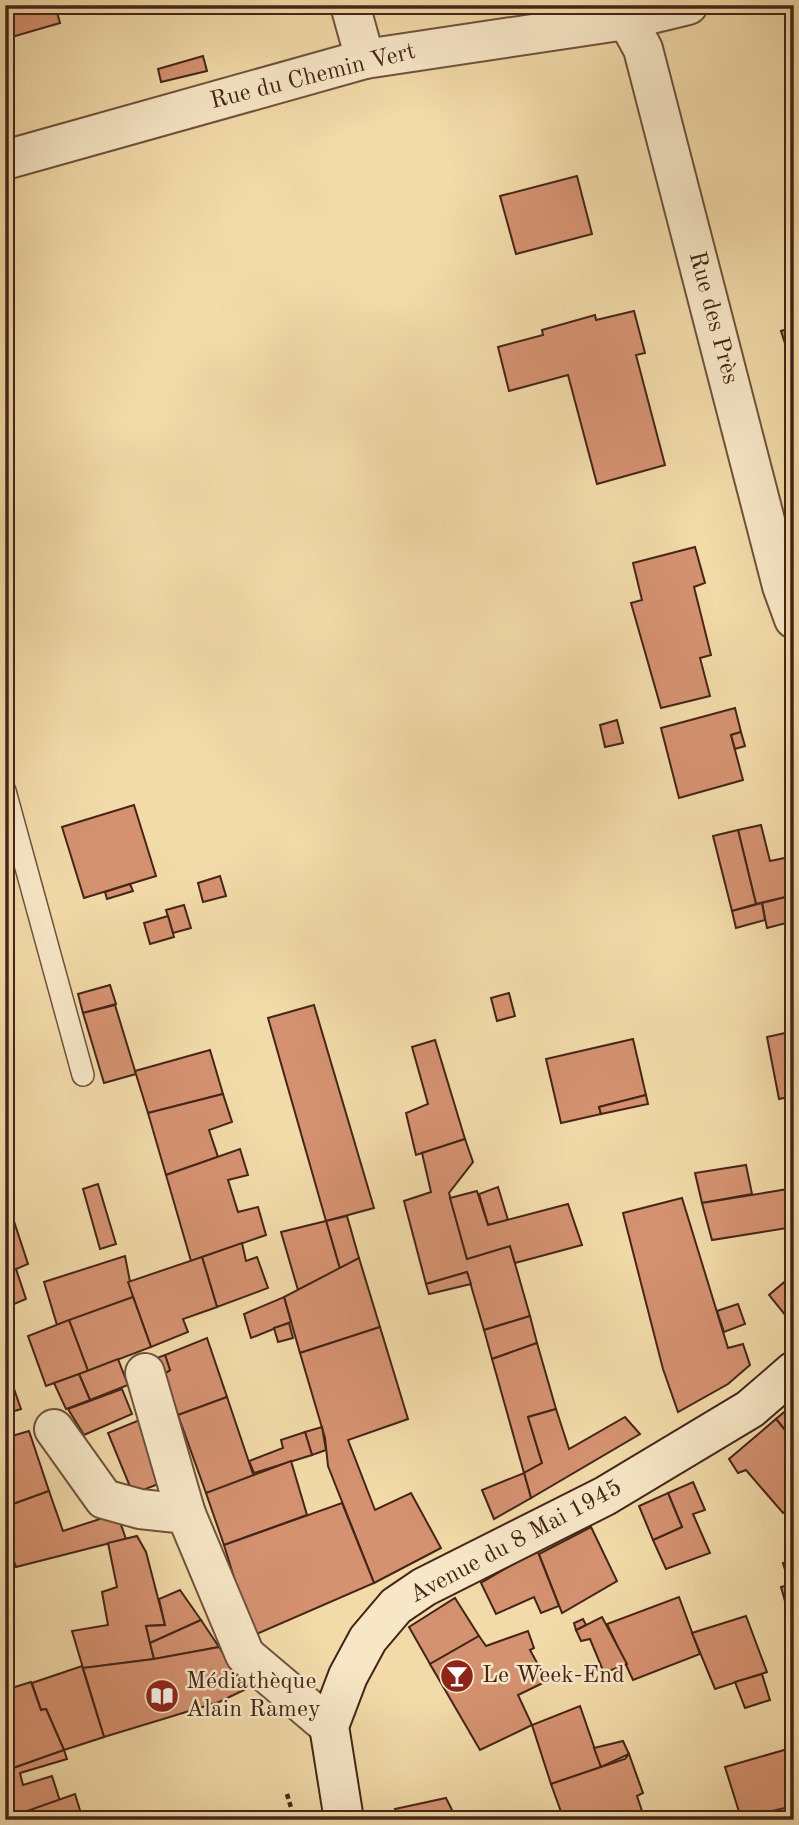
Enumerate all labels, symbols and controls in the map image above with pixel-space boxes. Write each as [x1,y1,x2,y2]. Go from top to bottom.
street label: Rue du Chemin Vert [208,40,418,114]
street label: Rue des Près [684,249,742,387]
street label: Avenue du 8 Mai 1945 [406,1476,626,1608]
bar icon: Le Week-End [438,1657,476,1695]
place label: Le Week-End [482,1664,625,1688]
place label: Médiathèque Alain Ramey [186,1670,321,1722]
library icon: Médiathèque Alain Ramey [143,1677,181,1715]

